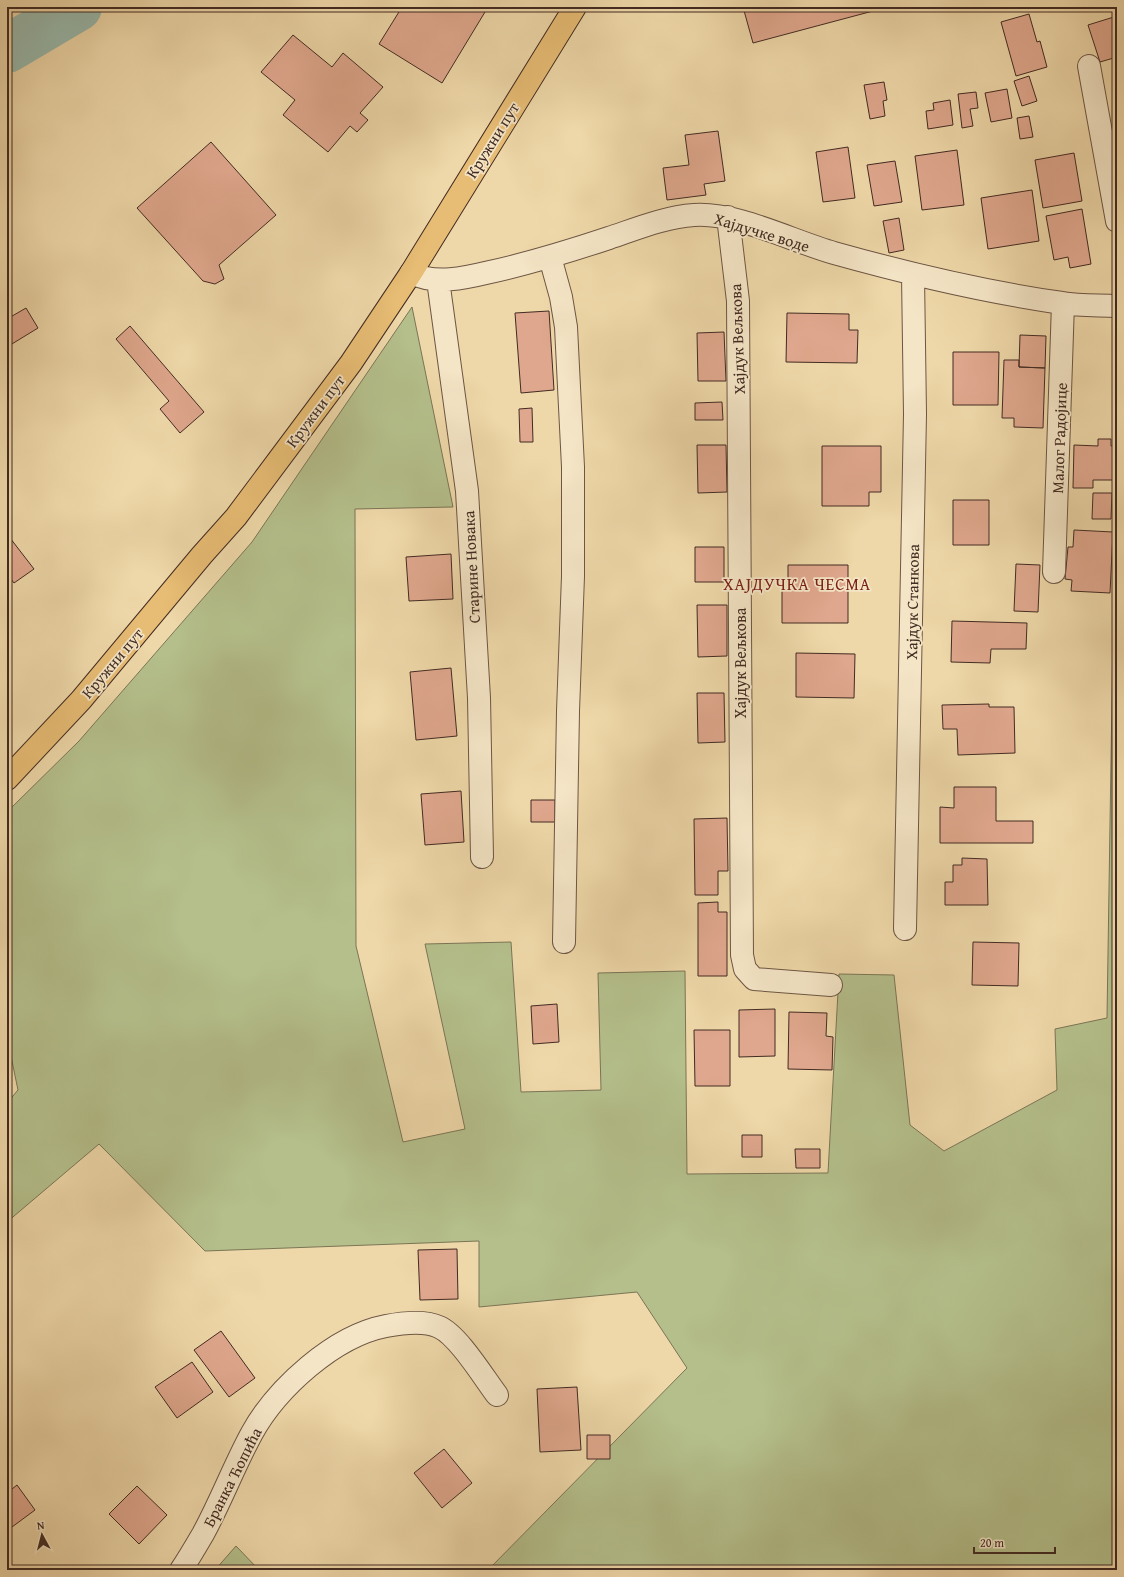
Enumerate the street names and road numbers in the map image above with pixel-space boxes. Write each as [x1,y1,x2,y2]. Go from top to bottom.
street label: Кружни пут [459,97,525,183]
street label: Хајдучке воде [711,206,813,258]
street label: Хајдук Вељкова [723,283,751,395]
street label: Кружни пут [280,369,350,452]
street label: Малог Радојице [1045,382,1073,494]
street label: Старине Новака [456,510,486,624]
street label: Хајдук Станкова [899,543,925,660]
street label: Хајдук Вељкова [728,607,752,718]
street label: Кружни пут [75,622,149,703]
street label: Бранка Ћопића [197,1423,268,1531]

